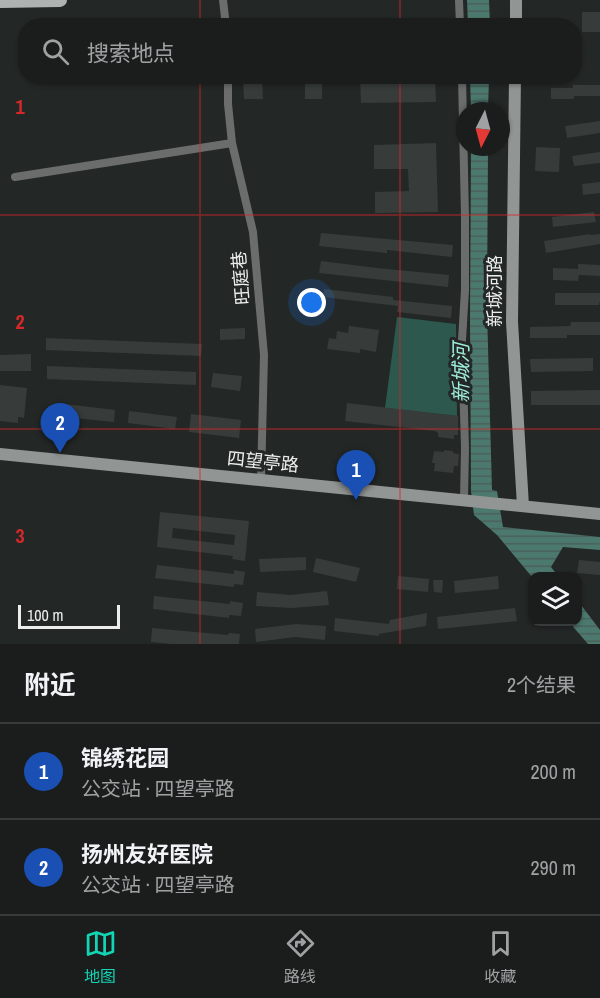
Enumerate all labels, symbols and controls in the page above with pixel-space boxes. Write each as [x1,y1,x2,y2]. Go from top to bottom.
search box [18,18,582,84]
icon: search [39,35,72,68]
text: 搜索地点 [87,38,175,68]
text: 1 [15,93,25,120]
north arrow [456,102,510,156]
street label: 旺庭巷 [226,250,255,306]
street label: 新城河路 [482,255,507,327]
your location [297,288,326,317]
text: 2 [15,308,25,335]
water label: 新城河 [447,339,474,403]
pin: 2 [40,404,80,453]
street label: 四望亭路 [226,445,300,478]
pin: 1 [336,450,376,500]
text: 3 [15,522,25,549]
map controls [528,572,582,626]
button: layers [528,572,582,626]
scale bar [18,602,120,630]
text: 100 m [27,604,63,626]
text: 附近 [24,667,76,702]
text: 2个结果 [507,671,576,698]
text: 锦绣花园 [81,743,169,773]
text: 1 [39,758,48,785]
text: 200 m [530,758,576,785]
text: 公交站 · 四望亭路 [81,775,235,802]
text: 扬州友好医院 [81,839,213,869]
text: 2 [39,854,48,881]
text: 290 m [530,854,576,881]
text: 公交站 · 四望亭路 [81,871,235,898]
tab: 地图 [84,927,117,987]
tab: 路线 [284,927,317,987]
tab: 收藏 [484,927,517,987]

